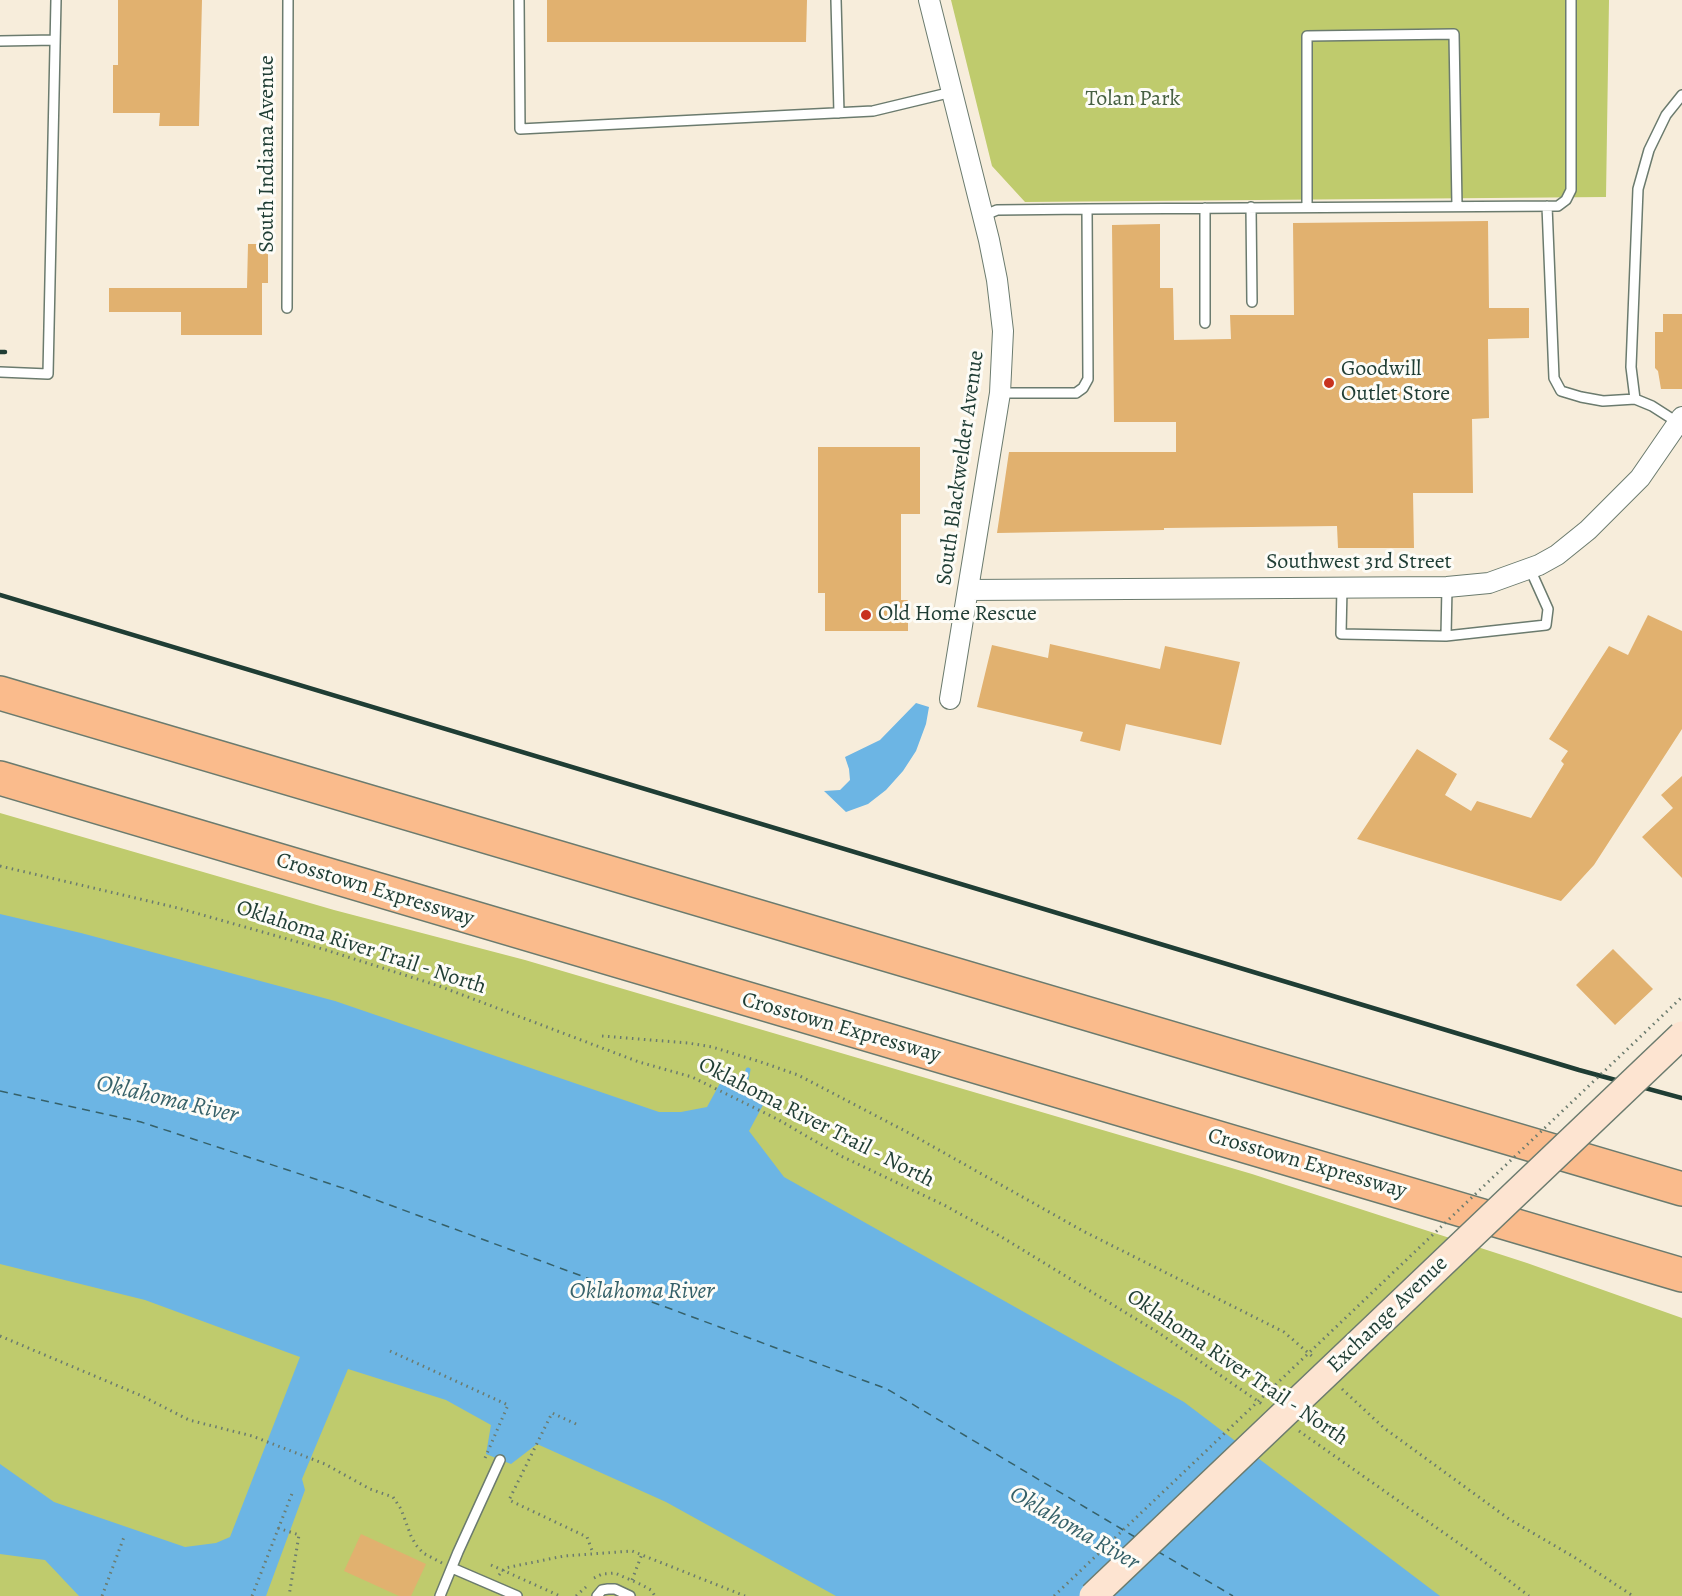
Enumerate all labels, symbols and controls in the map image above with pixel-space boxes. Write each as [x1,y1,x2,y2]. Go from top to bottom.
street label: South Indiana Avenue [255,55,281,253]
park label: Tolan Park [1086,87,1180,113]
street label: South Blackwelder Avenue [931,349,991,587]
place label: Goodwill Outlet Store [1341,357,1450,408]
marker: Goodwill Outlet Store [1322,376,1336,390]
street label: Southwest 3rd Street [1266,550,1452,576]
place label: Old Home Rescue [878,602,1037,628]
marker: Old Home Rescue [859,608,873,622]
street label: Crosstown Expressway [273,847,477,933]
street label: Oklahoma River Trail - North [233,895,489,1001]
street label: Crosstown Expressway [739,987,943,1069]
street label: Oklahoma River Trail - North [694,1052,938,1194]
water label: Oklahoma River [93,1070,241,1130]
street label: Crosstown Expressway [1205,1123,1409,1205]
street label: Exchange Avenue [1322,1251,1454,1379]
water label: Oklahoma River [570,1278,714,1306]
street label: Oklahoma River Trail - North [1121,1284,1353,1452]
water label: Oklahoma River [1004,1480,1144,1578]

